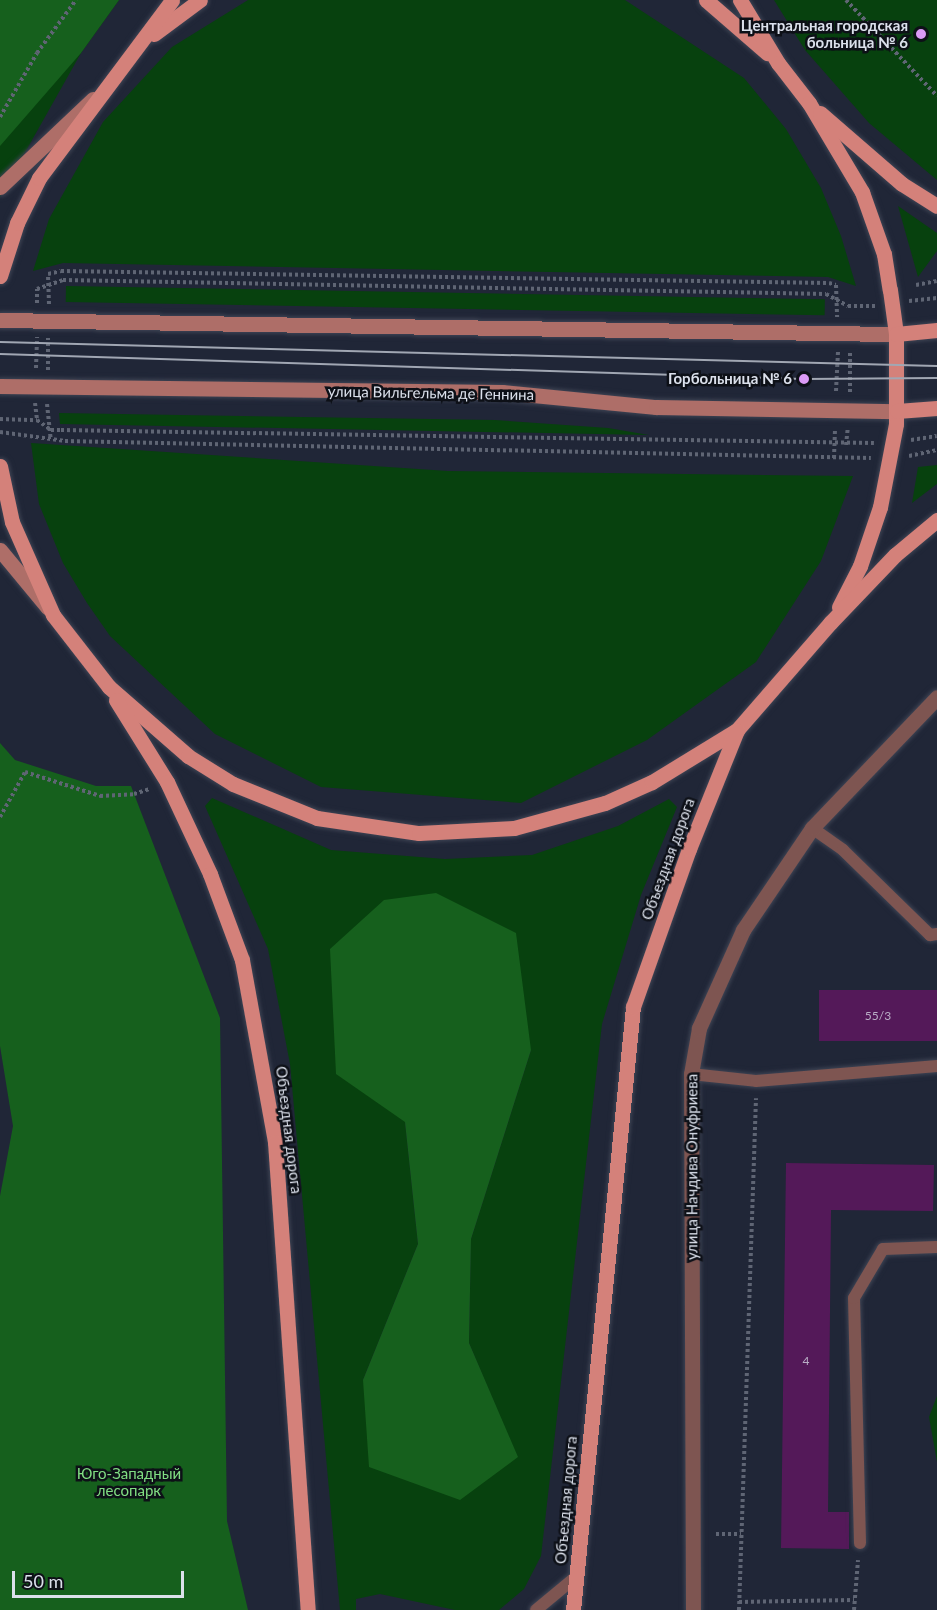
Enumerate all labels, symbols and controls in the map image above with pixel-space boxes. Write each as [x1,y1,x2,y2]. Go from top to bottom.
place label: Центральная городская больница № 6 [741,16,908,51]
marker: Центральная городская больница № 6 [912,25,930,43]
place label: Горбольница № 6 [668,370,792,388]
marker: Горбольница № 6 [797,372,811,386]
street label: улица Вильгельма де Геннина [328,382,534,404]
street label: Объездная дорога [638,796,698,922]
house number: 55/3 [865,1009,891,1023]
street label: Объездная дорога [272,1065,306,1195]
street label: улица Начдива Онуфриева [683,1074,701,1260]
house number: 4 [803,1354,809,1368]
street label: Объездная дорога [551,1435,581,1565]
park label: Юго-Западный лесопарк [77,1464,181,1499]
scale bar [15,1559,188,1597]
text: 50 m [23,1570,63,1592]

